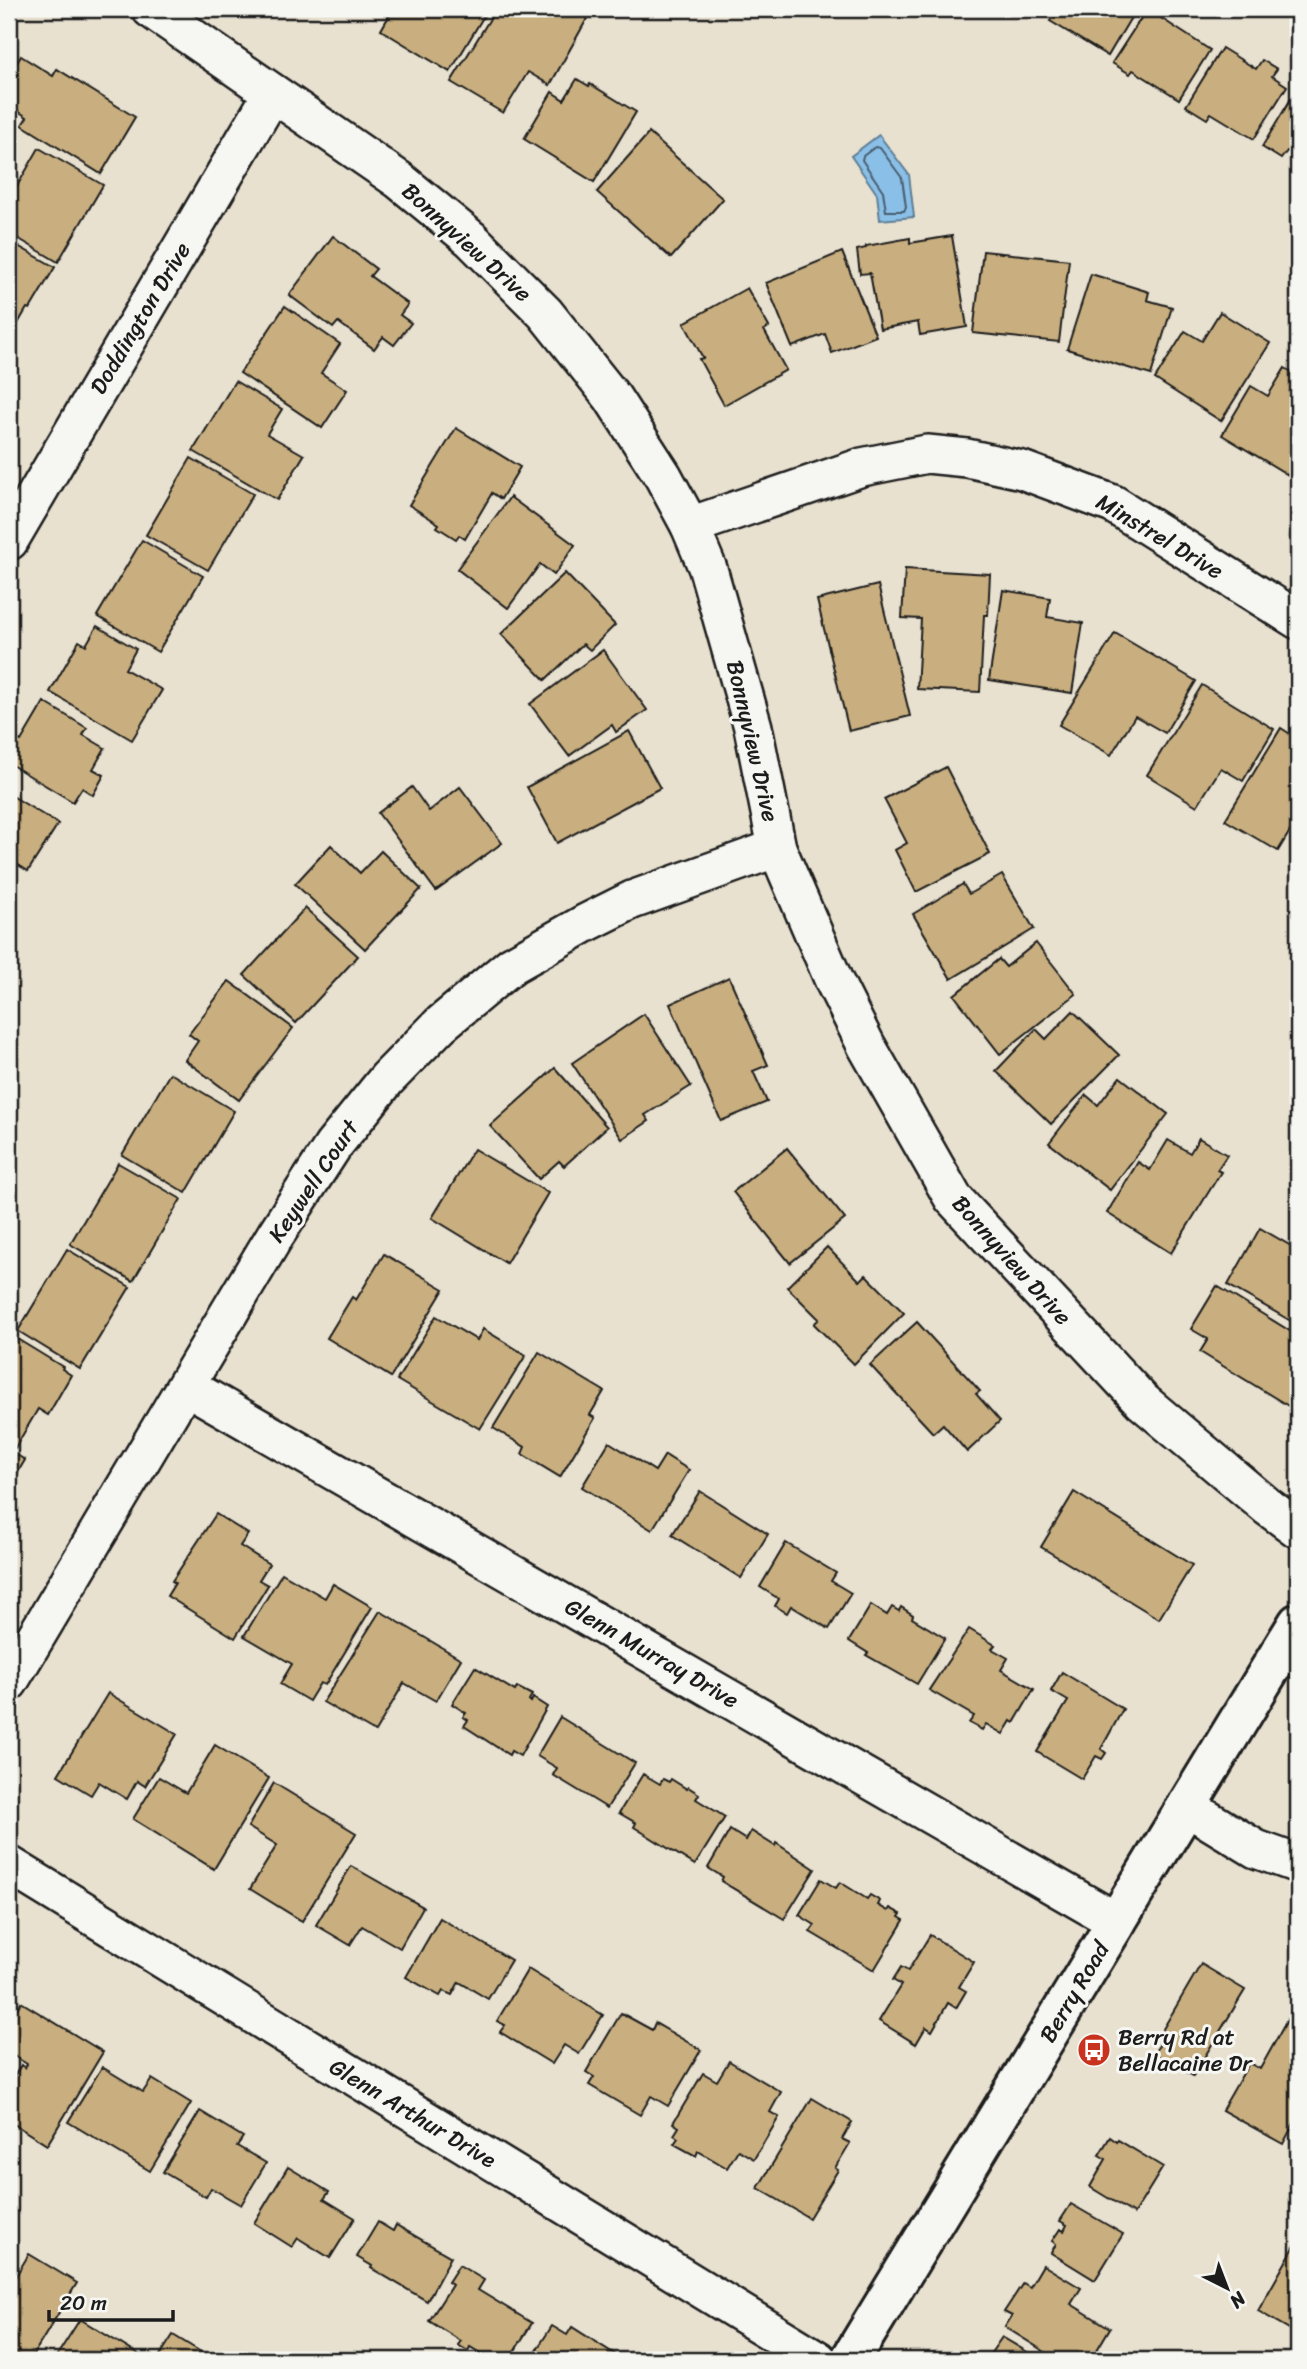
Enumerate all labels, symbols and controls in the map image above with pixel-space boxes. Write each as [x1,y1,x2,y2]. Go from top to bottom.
street label: Bonnyview Drive [392,172,542,313]
street label: Doddington Drive [79,234,202,403]
street label: Minstrel Drive [1088,482,1232,591]
street label: Bonnyview Drive [714,656,791,826]
street label: Keywell Court [257,1110,371,1251]
street label: Bonnyview Drive [941,1185,1082,1335]
street label: Glenn Murray Drive [557,1587,747,1720]
street label: Berry Road [1028,1932,1122,2051]
place label: Berry Rd at Bellacaine Dr [1118,2017,1253,2084]
bus stop icon: Berry Rd at Bellacaine Dr [1075,2031,1113,2069]
street label: Glenn Arthur Drive [321,2047,504,2180]
north arrow [1192,2254,1262,2324]
scale bar [49,2278,173,2322]
text: N [1221,2283,1255,2317]
text: 20 m [60,2284,107,2322]

